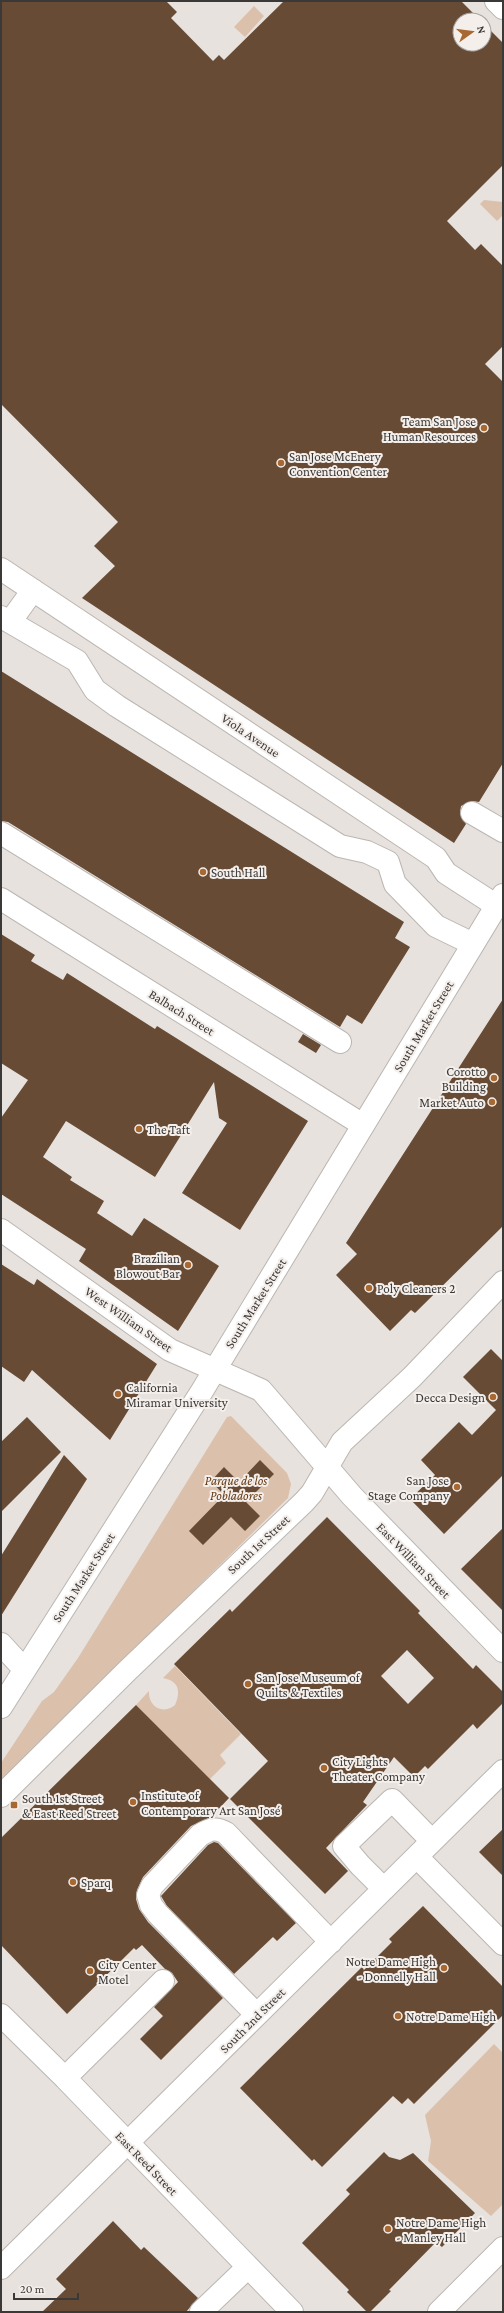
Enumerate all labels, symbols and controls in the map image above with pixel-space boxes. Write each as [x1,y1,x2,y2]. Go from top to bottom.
north arrow [452,12,492,52]
text: N [475,24,489,35]
place label: Team San Jose Human Resources [383,414,476,444]
marker: Team San Jose Human Resources [479,423,489,433]
place label: San Jose McEnery Convention Center [289,449,387,479]
marker: San Jose McEnery Convention Center [276,458,286,468]
street label: Viola Avenue [219,710,283,761]
place label: South Hall [211,865,266,880]
marker: South Hall [198,867,208,877]
street label: South Market Street [390,977,457,1074]
street label: Balbach Street [146,986,218,1039]
place label: Corotto Building [442,1064,487,1094]
marker: Corotto Building [489,1073,499,1083]
place label: Market Auto [419,1095,484,1110]
marker: Market Auto [487,1097,497,1107]
place label: The Taft [147,1122,191,1137]
marker: The Taft [134,1124,144,1134]
place label: Brazilian Blowout Bar [116,1251,180,1281]
street label: South Market Street [222,1255,290,1351]
marker: Brazilian Blowout Bar [183,1260,193,1270]
place label: Poly Cleaners 2 [377,1281,455,1296]
marker: Poly Cleaners 2 [364,1283,374,1293]
street label: West William Street [82,1284,176,1356]
place label: California Miramar University [126,1380,229,1410]
marker: California Miramar University [113,1389,123,1399]
place label: Decca Design [415,1390,485,1405]
marker: Decca Design [488,1392,498,1402]
park label: Parque de los Pobladores [205,1473,267,1503]
place label: San Jose Stage Company [368,1473,450,1503]
marker: San Jose Stage Company [452,1482,462,1492]
street label: South 1st Street [224,1511,293,1577]
street label: East William Street [374,1519,454,1602]
street label: South Market Street [49,1529,118,1625]
place label: San Jose Museum of Quilts & Textiles [256,1670,361,1700]
marker: San Jose Museum of Quilts & Textiles [243,1679,253,1689]
place label: City Lights Theater Company [332,1754,426,1784]
marker: City Lights Theater Company [319,1763,329,1773]
place label: Institute of Contemporary Art San José [141,1788,281,1818]
place label: South 1st Street & East Reed Street [22,1791,117,1821]
marker: Institute of Contemporary Art San José [128,1797,138,1807]
marker: South 1st Street & East Reed Street [9,1800,19,1810]
place label: Sparq [81,1875,111,1890]
marker: Sparq [68,1877,78,1887]
place label: Notre Dame High - Donnelly Hall [346,1954,437,1984]
place label: City Center Motel [98,1957,157,1987]
marker: Notre Dame High - Donnelly Hall [439,1963,449,1973]
marker: City Center Motel [85,1966,95,1976]
street label: South 2nd Street [217,1984,289,2056]
place label: Notre Dame High [406,2009,496,2024]
marker: Notre Dame High [393,2011,403,2021]
street label: East Reed Street [112,2128,181,2199]
place label: Notre Dame High - Manley Hall [396,2215,486,2245]
marker: Notre Dame High - Manley Hall [383,2224,393,2234]
scale bar [14,2275,78,2301]
text: 20 m [20,2282,45,2296]

